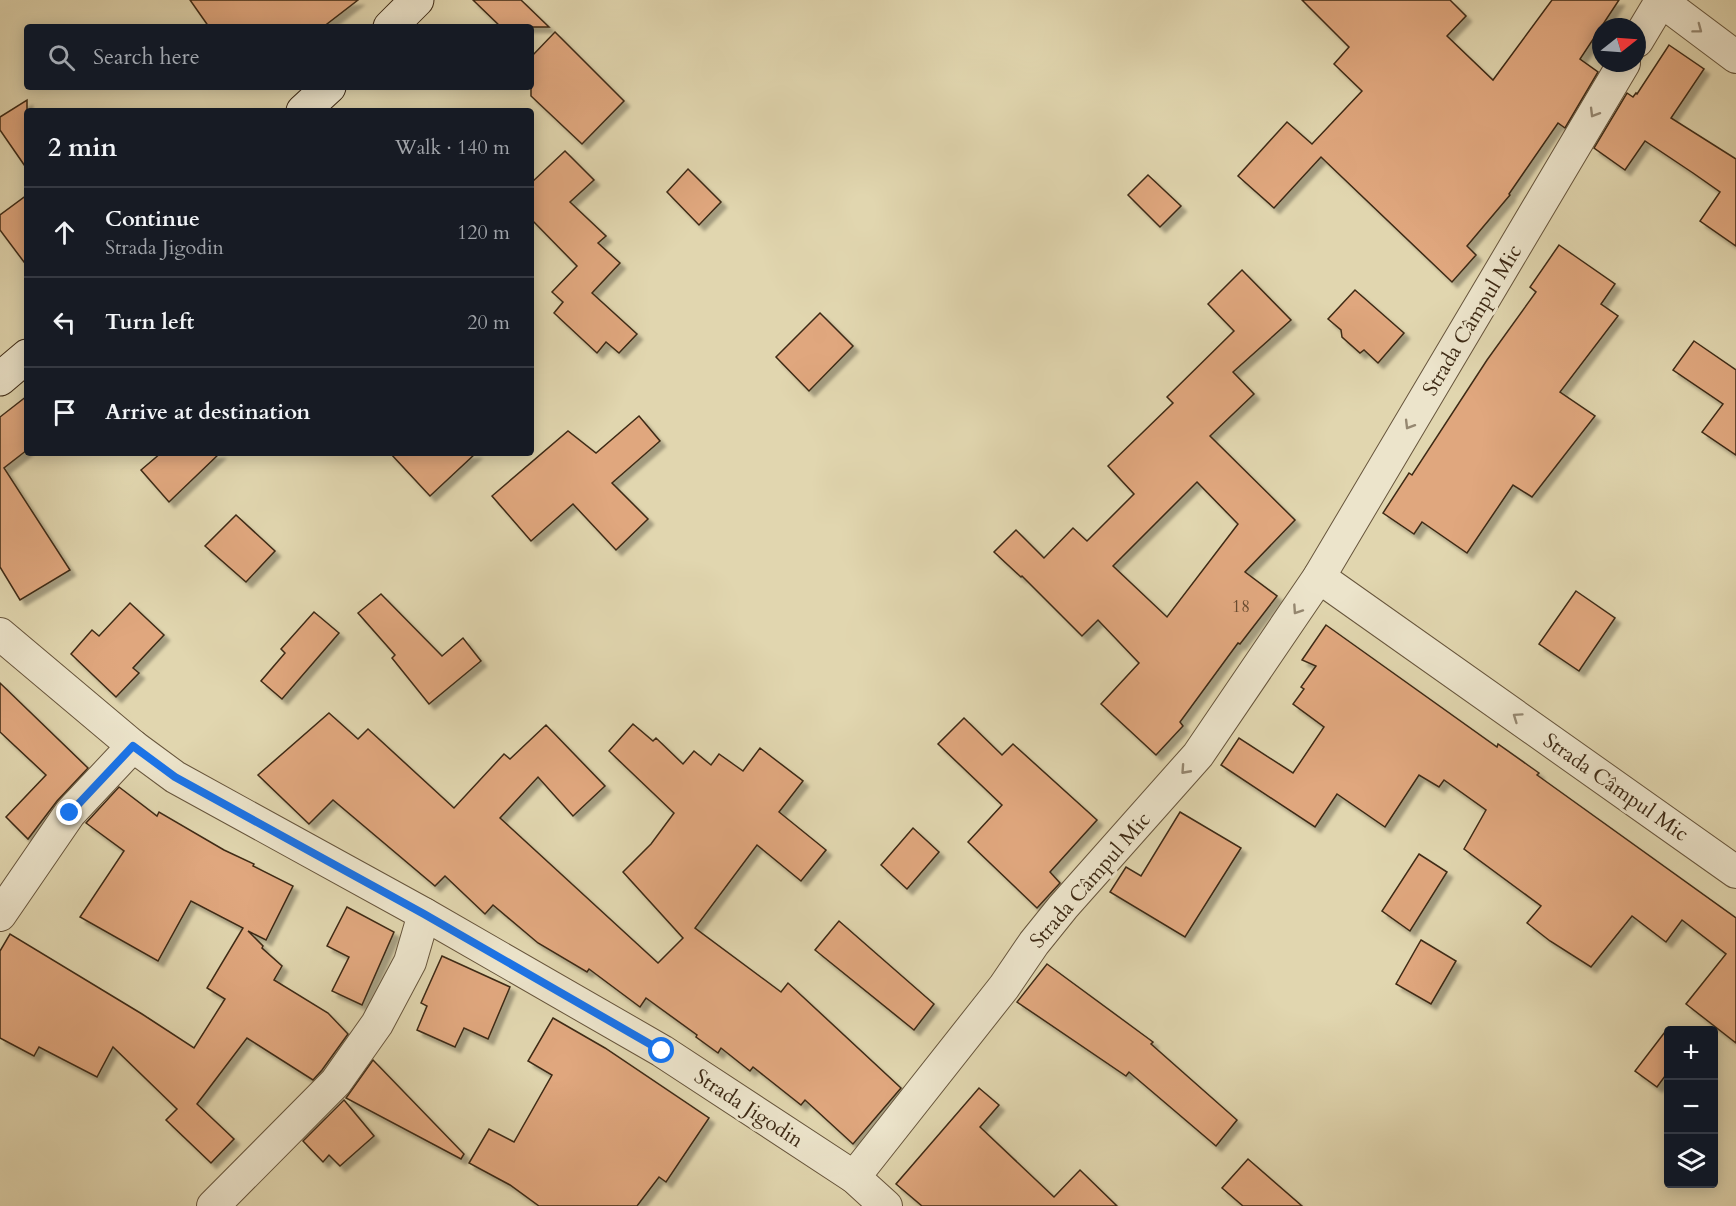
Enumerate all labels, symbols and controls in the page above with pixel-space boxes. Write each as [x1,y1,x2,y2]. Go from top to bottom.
north arrow [1592,18,1646,72]
one-way arrow [1691,21,1702,32]
search box [24,24,534,90]
icon: search [45,41,78,74]
text: Search here [93,42,200,72]
one-way arrow [1590,107,1602,117]
text: 2 min [48,130,117,165]
text: Walk · 140 m [395,134,510,161]
text: Continue [105,204,200,234]
icon: ahead [48,216,81,249]
text: 120 m [457,219,510,246]
text: Strada Jigodin [105,234,224,261]
street label: Strada Câmpul Mic [1416,239,1529,401]
icon: left [48,306,81,339]
text: Turn left [105,307,194,337]
text: 20 m [467,309,510,336]
icon: arrive [48,396,81,429]
text: Arrive at destination [105,397,310,427]
one-way arrow [1405,419,1416,429]
house number: 18 [1232,594,1250,619]
one-way arrow [1293,603,1304,614]
one-way arrow [1512,713,1523,724]
street label: Strada Câmpul Mic [1537,726,1694,849]
one-way arrow [1181,763,1192,774]
route end [56,799,82,825]
street label: Strada Câmpul Mic [1023,806,1158,955]
map controls [1664,1026,1718,1188]
button: + [1664,1026,1718,1080]
route start [648,1037,674,1063]
street label: Strada Jigodin [688,1062,809,1155]
button: − [1664,1080,1718,1134]
button: layers [1664,1134,1718,1188]

